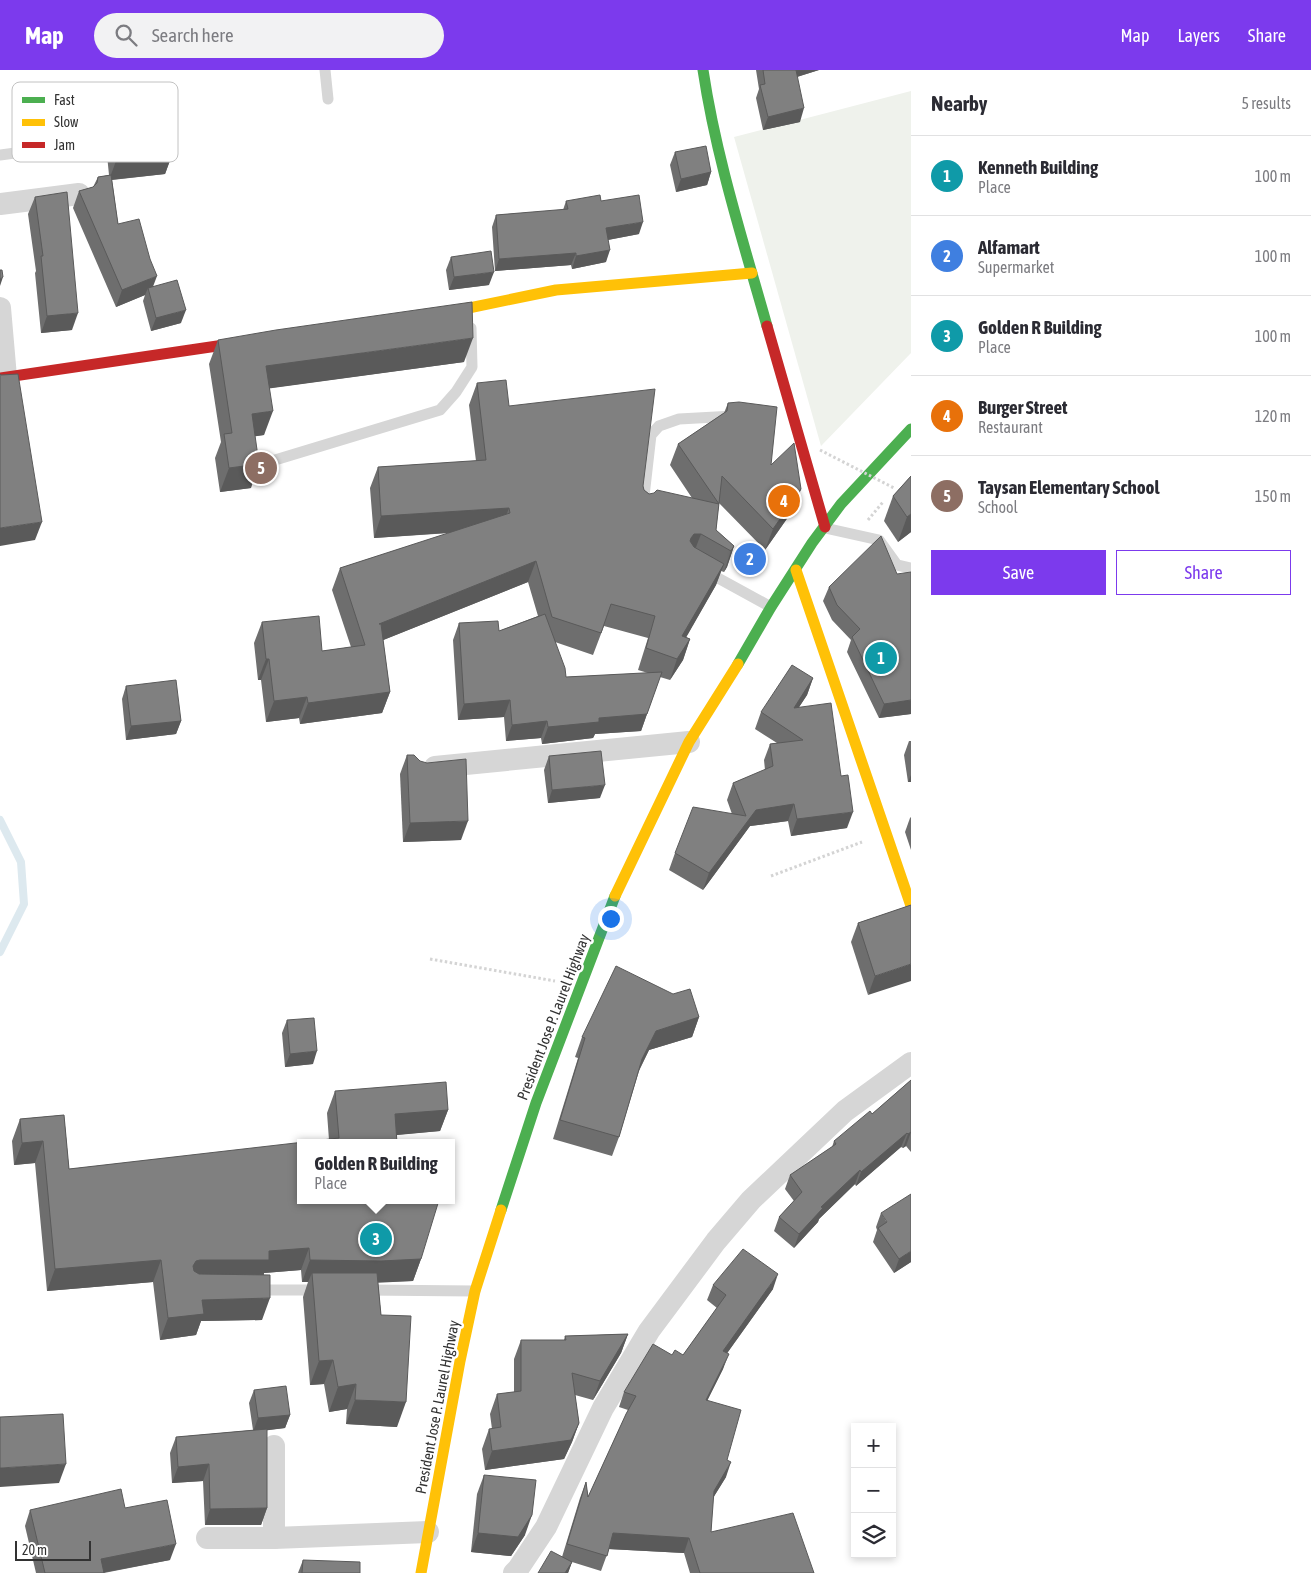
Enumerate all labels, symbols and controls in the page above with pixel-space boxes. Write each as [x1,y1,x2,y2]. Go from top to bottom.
search box [94,13,444,58]
icon: search [112,21,140,49]
text: Map [25,22,64,49]
text: Search here [152,24,234,46]
text: Map [1120,25,1149,46]
text: Layers [1177,25,1220,46]
text: Share [1248,25,1286,46]
legend [12,82,178,162]
text: Nearby [931,91,987,115]
text: Fast [54,92,75,108]
text: 5 results [1241,94,1291,112]
text: Slow [54,114,79,130]
text: Jam [54,137,75,153]
text: Kenneth Building [978,156,1098,178]
text: 1 [943,167,951,185]
text: 100 m [1255,167,1291,185]
text: Place [978,178,1011,196]
text: Alfamart [978,236,1040,258]
text: 2 [943,247,951,265]
text: 100 m [1255,247,1291,265]
text: Supermarket [978,258,1054,276]
text: Golden R Building [978,316,1102,338]
text: 3 [943,327,951,345]
text: 100 m [1255,327,1291,345]
text: Place [978,338,1011,356]
text: Burger Street [978,396,1068,418]
text: 4 [943,407,951,425]
text: 120 m [1255,407,1291,425]
text: Restaurant [978,418,1043,436]
pin: 5 [245,449,277,487]
text: Taysan Elementary School [978,476,1160,498]
pin: 4 [768,482,800,520]
text: 5 [943,487,951,505]
text: 150 m [1255,487,1291,505]
text: School [978,498,1018,516]
pin: 2 [734,540,766,578]
button: Save [931,550,1106,595]
button: Share [1116,550,1291,595]
pin: 1 [865,639,897,677]
your location [598,906,624,932]
street label: President Jose P. Laurel Highway [513,932,593,1102]
popup [297,1139,455,1204]
text: Golden R Building [314,1152,438,1174]
text: Place [314,1174,347,1192]
pin: 3 [360,1220,392,1258]
street label: President Jose P. Laurel Highway [412,1319,462,1495]
map controls [851,1423,896,1558]
button: + [851,1423,896,1468]
button: − [851,1468,896,1513]
button: layers [851,1513,896,1558]
scale bar [15,1538,91,1561]
text: 20 m [22,1542,47,1558]

